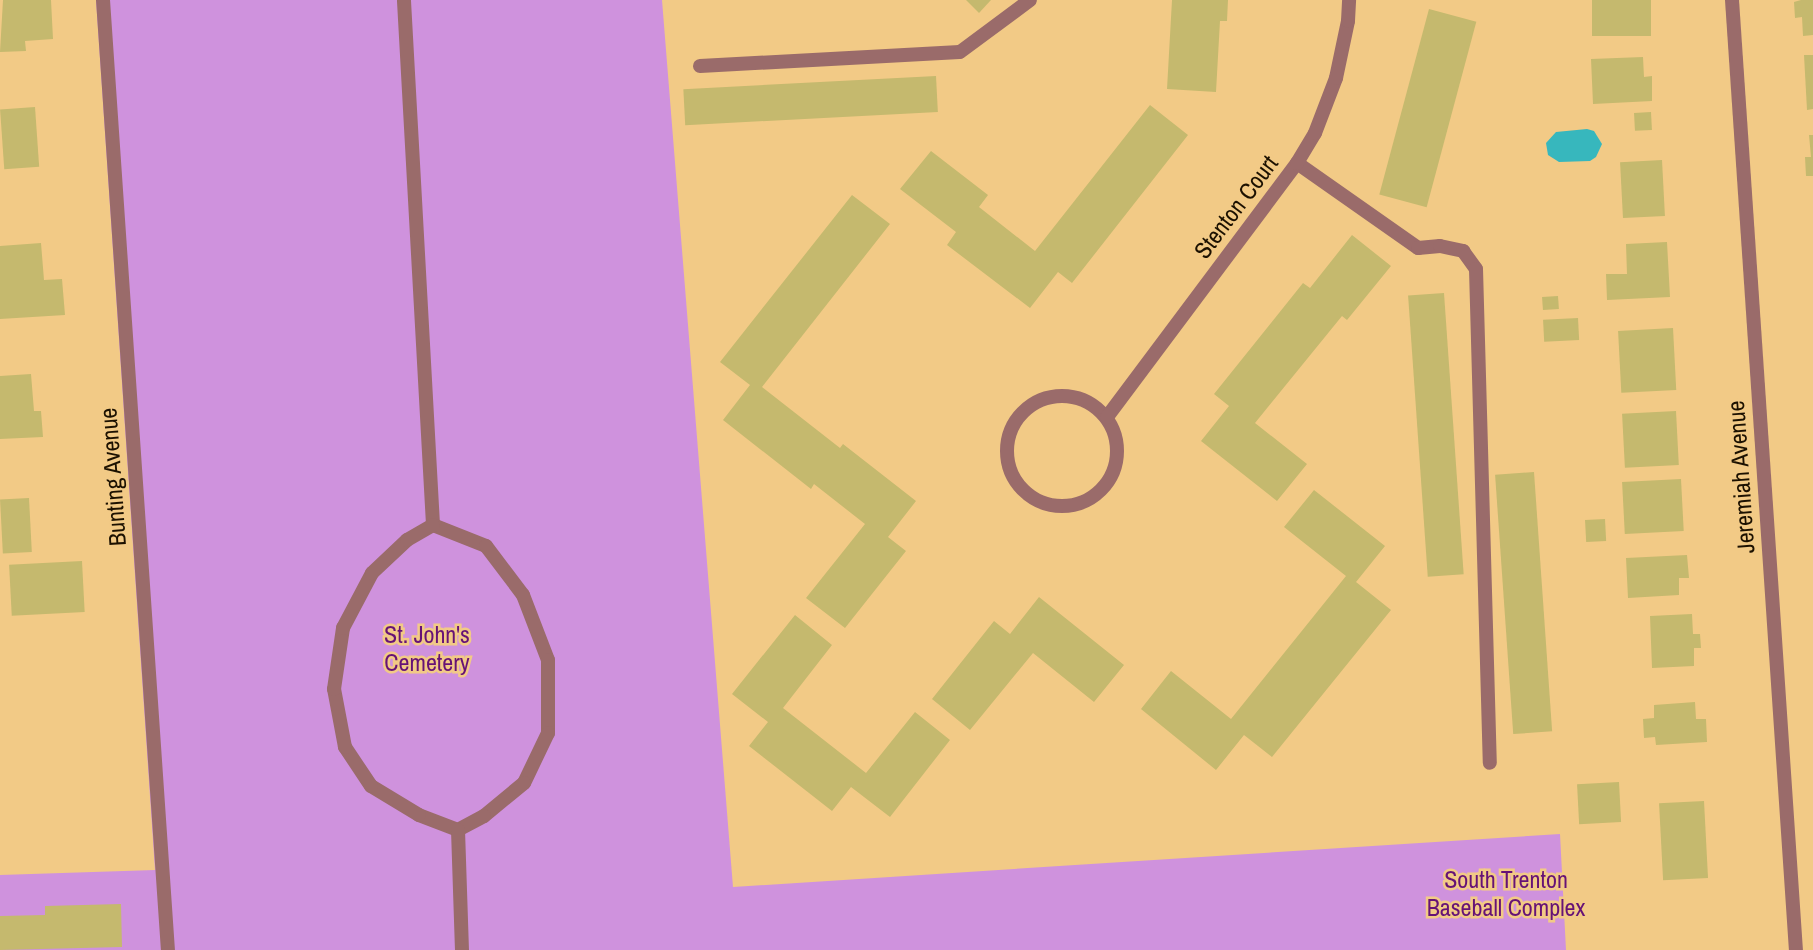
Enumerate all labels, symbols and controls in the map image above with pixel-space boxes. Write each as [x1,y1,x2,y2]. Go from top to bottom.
street label: Stenton Court [1188,150,1284,264]
street label: Jeremiah Avenue [1721,399,1761,555]
street label: Bunting Avenue [94,406,132,548]
park label: St. John's Cemetery [384,621,470,677]
park label: South Trenton Baseball Complex [1427,866,1585,922]

